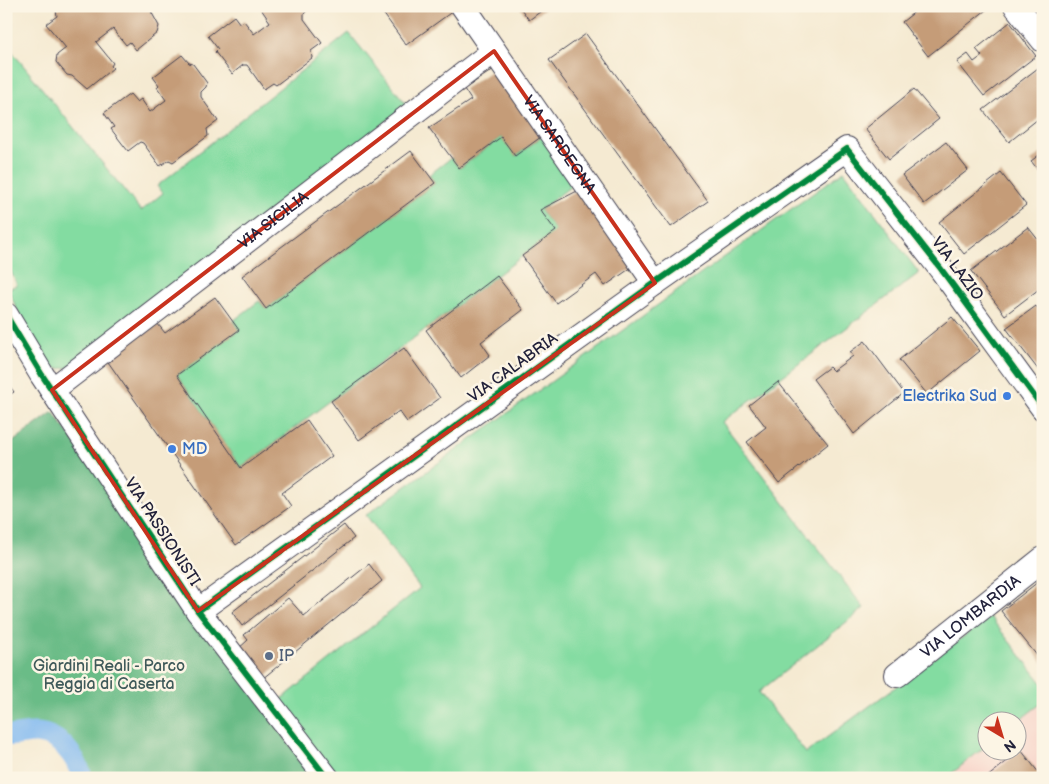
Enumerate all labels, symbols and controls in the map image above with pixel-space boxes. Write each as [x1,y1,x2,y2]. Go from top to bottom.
street label: VIA SARDEGNA [519,92,600,198]
street label: VIA SICILIA [234,187,313,253]
street label: VIA LAZIO [927,233,987,305]
street label: VIA CALABRIA [464,329,562,407]
place label: Electrika Sud [902,387,997,406]
marker: Electrika Sud [1001,390,1013,402]
place label: MD [182,440,207,459]
marker: MD [166,443,178,455]
street label: VIA PASSIONISTI [120,474,204,590]
street label: VIA LOMBARDIA [917,571,1025,662]
place label: IP [279,647,294,666]
marker: IP [263,650,275,662]
park label: Giardini Reali - Parco Reggia di Caserta [33,657,185,694]
north arrow [976,712,1026,762]
text: N [1000,736,1019,756]

